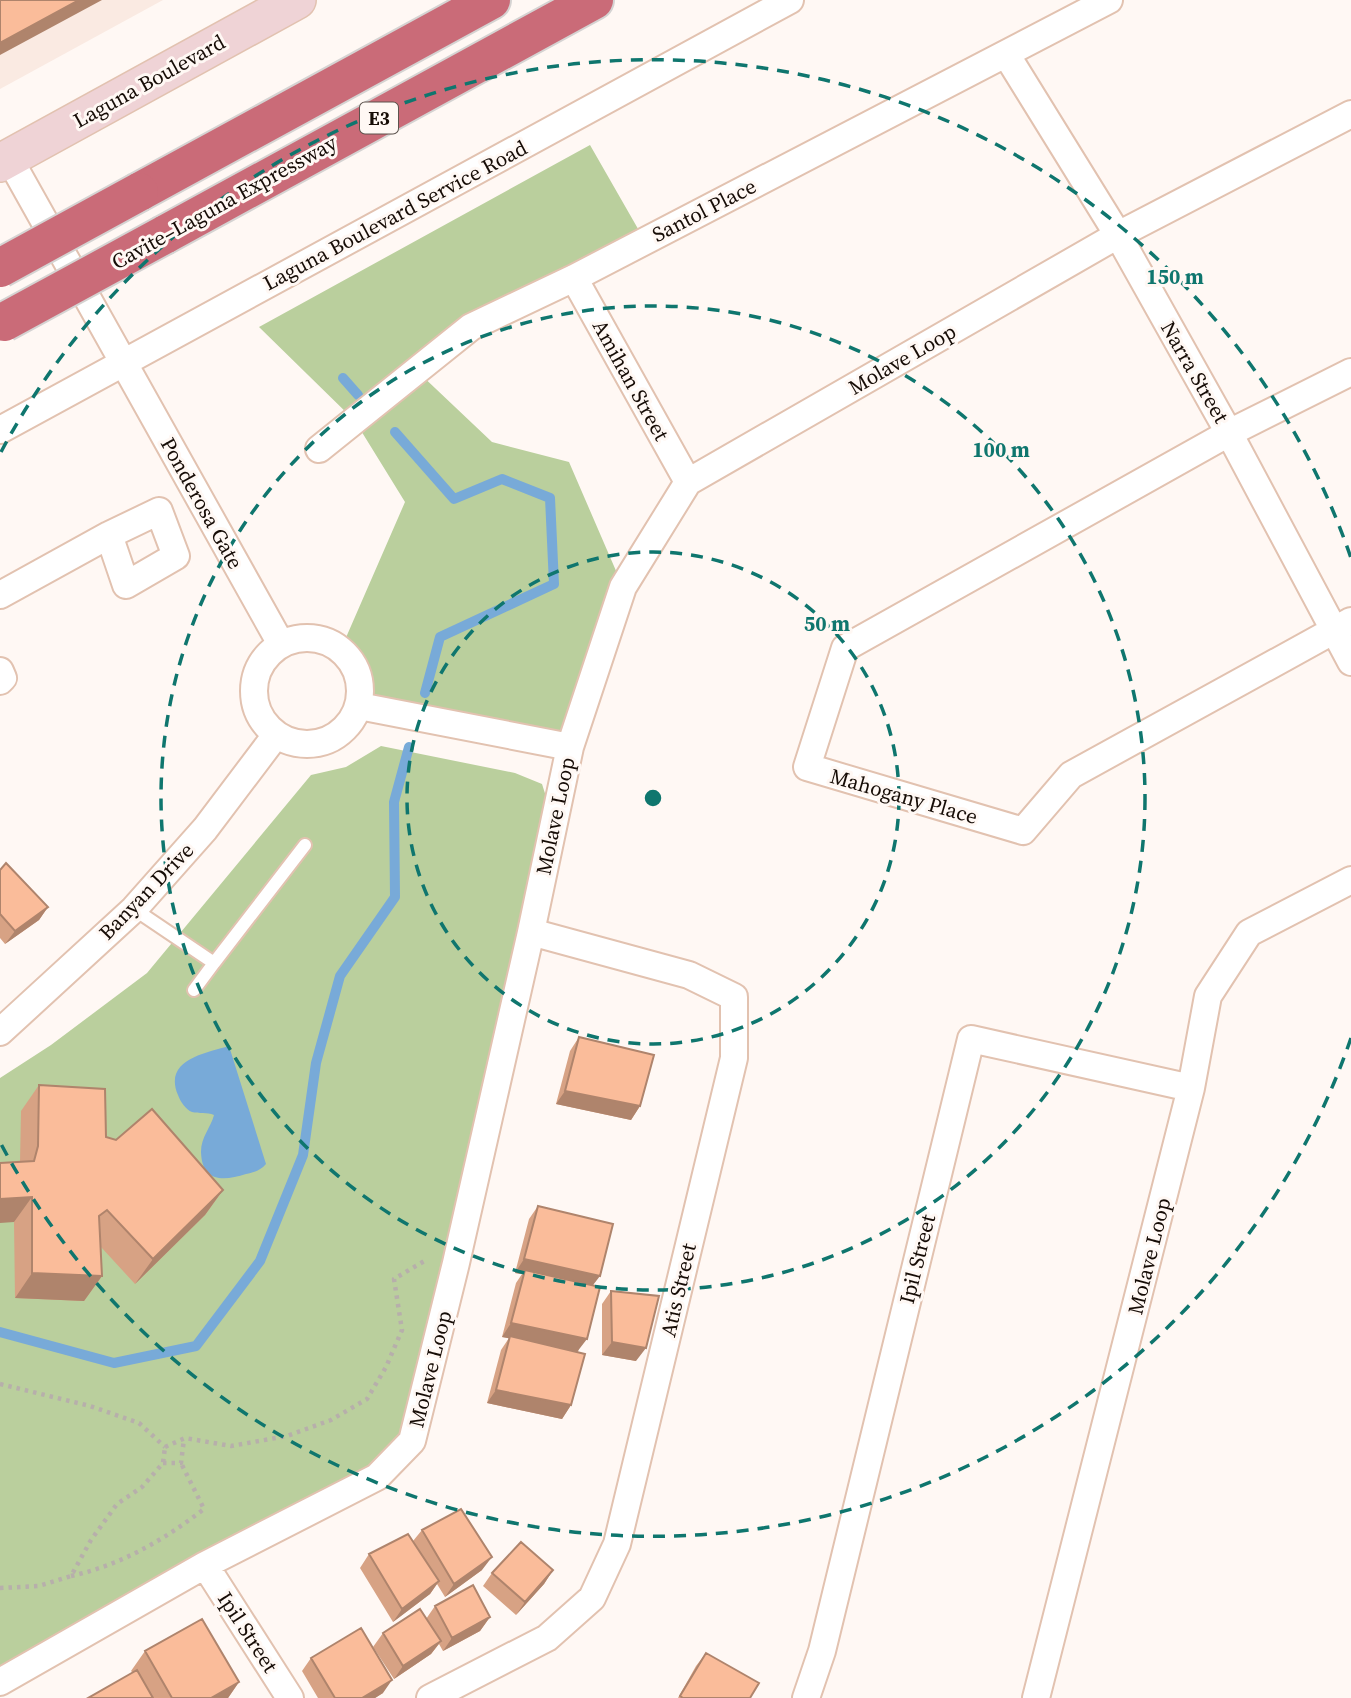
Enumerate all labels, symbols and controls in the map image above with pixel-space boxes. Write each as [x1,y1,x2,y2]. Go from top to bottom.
street label: Laguna Boulevard [68,27,230,135]
road number: E3 [360,102,398,134]
street label: Cavite–Laguna Expressway [106,128,342,276]
street label: Laguna Boulevard Service Road [258,133,532,297]
street label: Santol Place [647,171,761,249]
text: 150 m [1146,262,1204,291]
street label: Amihan Street [586,314,676,446]
street label: Narra Street [1154,316,1236,428]
street label: Molave Loop [843,317,961,401]
street label: Ponderosa Gate [154,432,250,574]
text: 100 m [972,435,1030,464]
text: 50 m [804,609,850,638]
street label: Molave Loop [528,755,582,877]
street label: Mahogany Place [827,761,981,831]
centre of rings [641,786,665,810]
street label: Banyan Drive [92,836,200,946]
street label: Molave Loop [1120,1194,1178,1318]
street label: Ipil Street [892,1211,942,1307]
street label: Atis Street [653,1240,703,1339]
street label: Molave Loop [401,1307,459,1431]
street label: Ipil Street [211,1586,285,1678]

